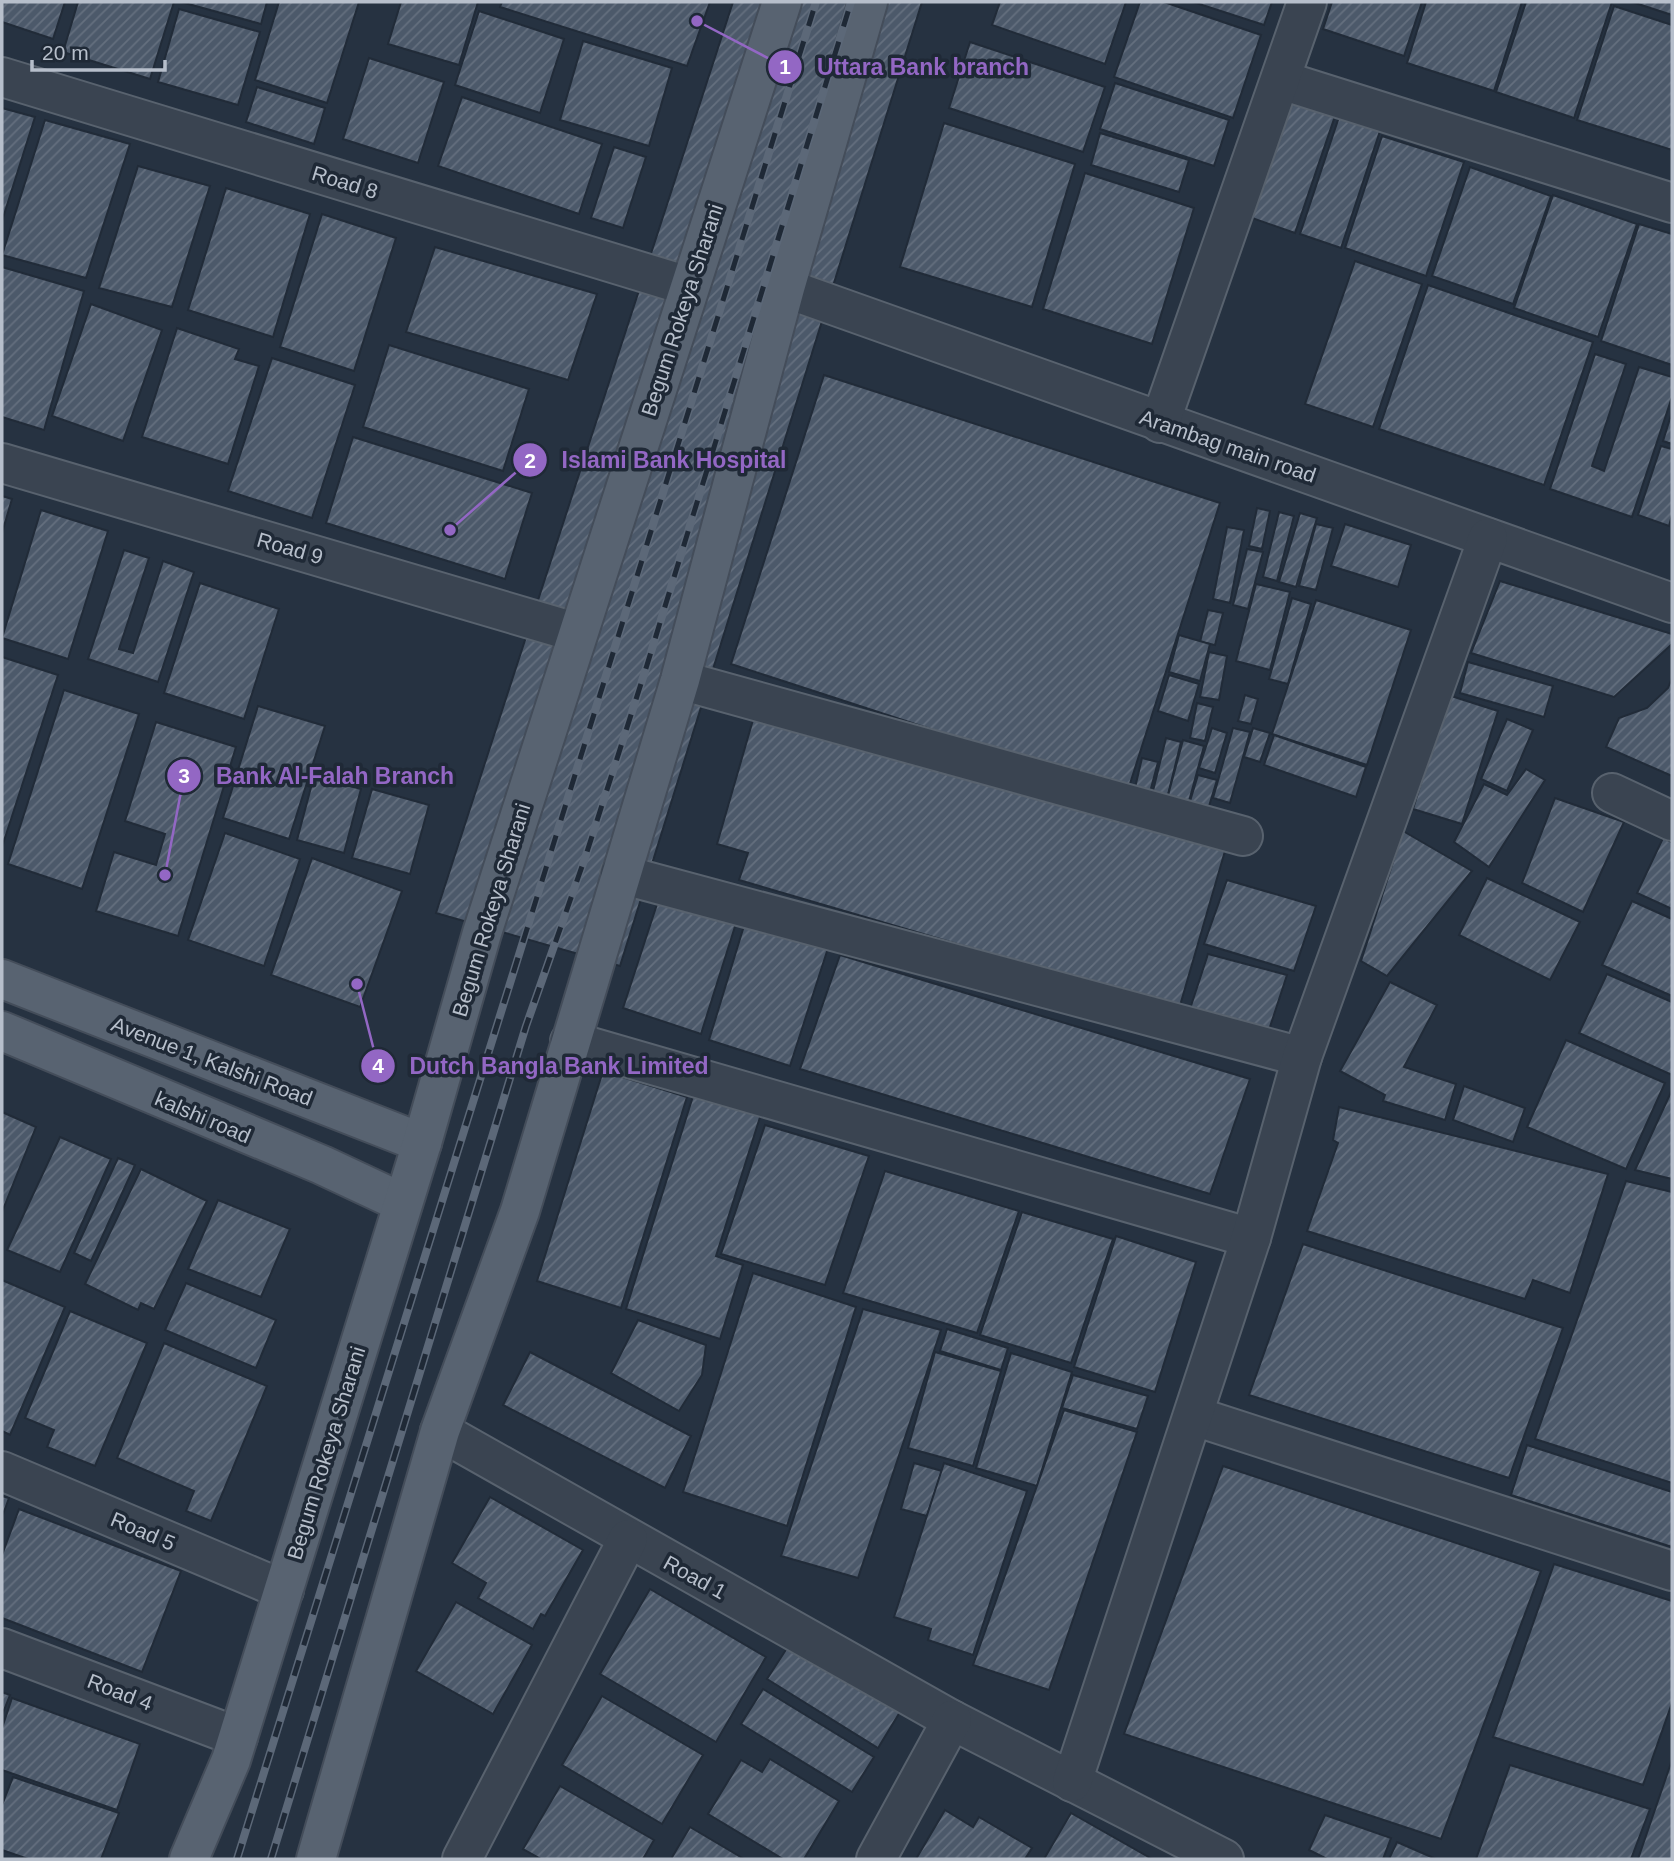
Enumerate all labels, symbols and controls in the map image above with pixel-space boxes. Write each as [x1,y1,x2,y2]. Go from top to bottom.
scale bar [32,28,164,72]
text: 20 m [42,41,89,64]
callout: Uttara Bank branch [767,45,1043,89]
text: Uttara Bank branch [817,54,1029,80]
text: 1 [779,55,791,78]
street label: Road 8 [309,161,381,203]
street label: Begum Rokeya Sharani [637,201,727,419]
street label: Arambag main road [1137,405,1319,487]
callout: Islami Bank Hospital [512,438,800,482]
text: Islami Bank Hospital [562,447,786,473]
text: 2 [524,449,536,472]
street label: Road 9 [254,528,326,568]
callout: Bank Al-Falah Branch [166,754,468,798]
text: Bank Al-Falah Branch [216,763,454,789]
text: 3 [178,764,190,787]
street label: Begum Rokeya Sharani [448,801,534,1019]
street label: Avenue 1, Kalshi Road [108,1012,316,1110]
callout: Dutch Bangla Bank Limited [360,1044,722,1088]
text: Dutch Bangla Bank Limited [409,1053,709,1079]
text: 4 [372,1054,384,1077]
street label: kalshi road [152,1087,254,1147]
street label: Begum Rokeya Sharani [283,1344,369,1562]
street label: Road 5 [107,1507,179,1555]
street label: Road 1 [660,1551,730,1603]
street label: Road 4 [84,1669,156,1715]

